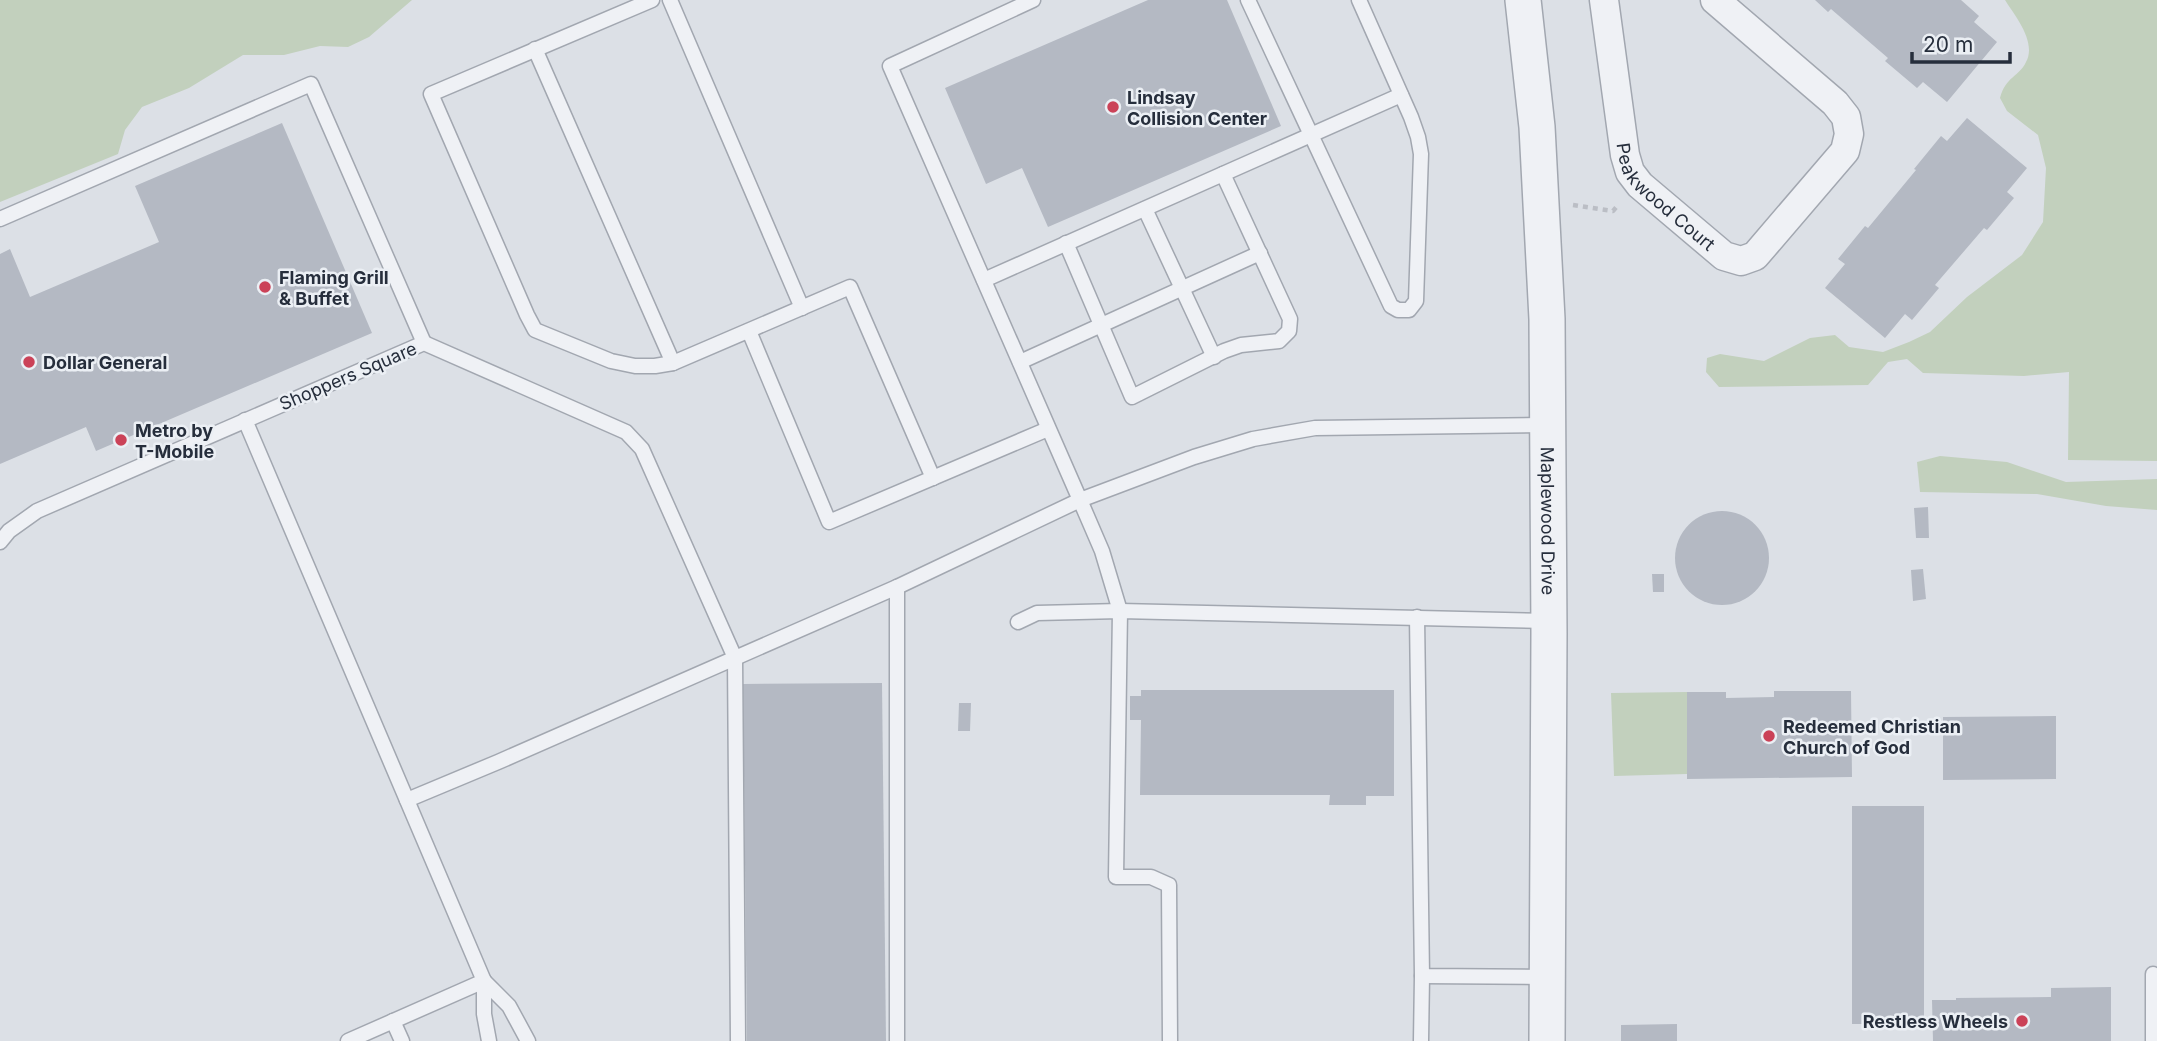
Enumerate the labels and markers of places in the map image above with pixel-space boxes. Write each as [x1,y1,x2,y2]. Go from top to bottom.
place label: Lindsay Collision Center [1127,87,1267,129]
marker: Lindsay Collision Center [1105,99,1121,115]
place label: Flaming Grill & Buffet [279,267,389,309]
marker: Flaming Grill & Buffet [257,279,273,295]
place label: Dollar General [43,352,167,373]
marker: Dollar General [21,354,37,370]
place label: Metro by T-Mobile [135,420,214,462]
marker: Metro by T-Mobile [113,432,129,448]
place label: Redeemed Christian Church of God [1783,716,1961,758]
marker: Redeemed Christian Church of God [1761,728,1777,744]
place label: Restless Wheels [1863,1011,2008,1032]
marker: Restless Wheels [2014,1013,2030,1029]

